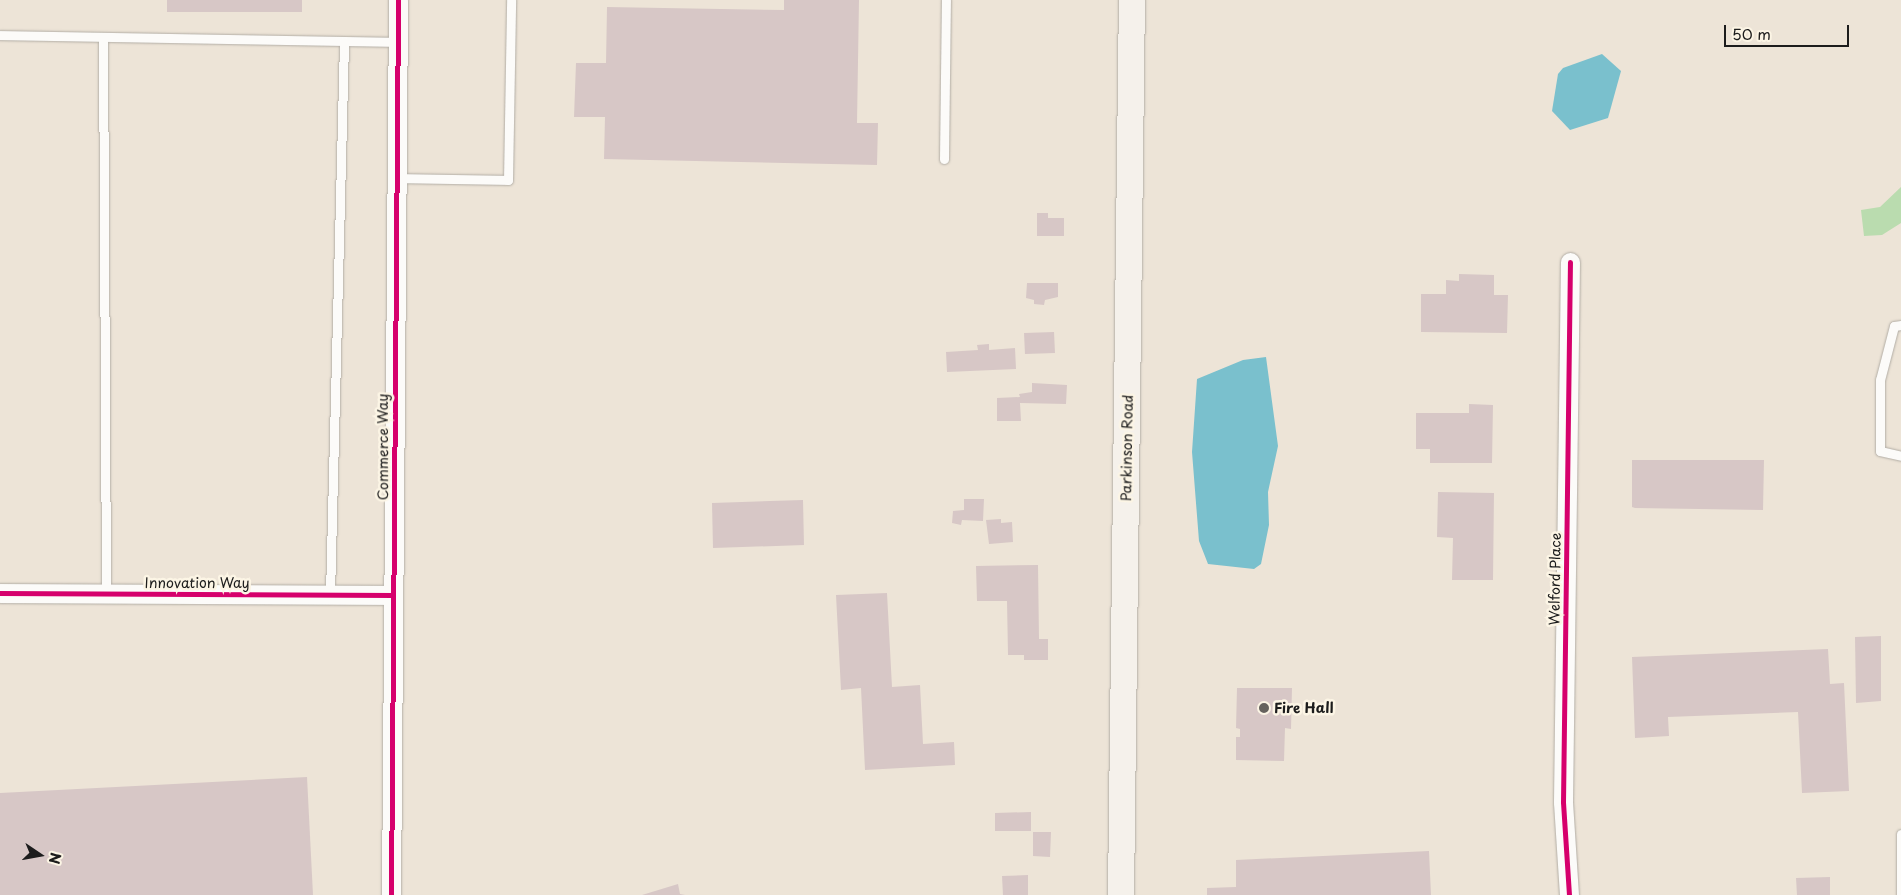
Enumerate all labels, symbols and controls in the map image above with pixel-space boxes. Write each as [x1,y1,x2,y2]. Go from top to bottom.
scale bar [1726,15,1851,47]
text: 50 m [1732,22,1771,45]
street label: Commerce Way [375,394,391,500]
street label: Parkinson Road [1118,395,1136,501]
street label: Welford Place [1546,532,1564,626]
street label: Innovation Way [144,575,250,591]
place label: Fire Hall [1274,700,1334,716]
marker: Fire Hall [1258,702,1270,714]
north arrow [15,830,65,880]
text: N [44,851,67,866]

